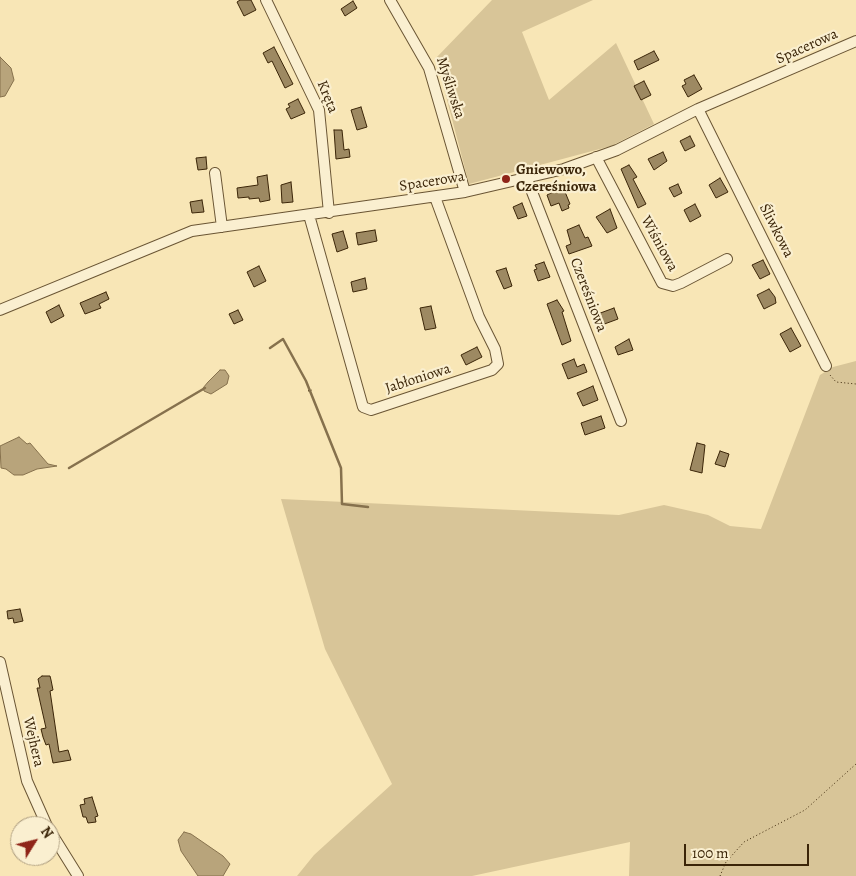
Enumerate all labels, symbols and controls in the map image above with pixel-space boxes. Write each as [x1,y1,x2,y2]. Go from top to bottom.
street label: Spacerowa [773,25,841,69]
street label: Myśliwska [432,55,468,121]
street label: Kręta [312,78,342,116]
place label: Gniewowo, Czereśniowa [516,161,596,196]
street label: Spacerowa [398,168,466,196]
marker: Gniewowo, Czereśniowa [500,173,512,185]
street label: Śliwkowa [755,201,797,261]
street label: Wiśniowa [636,213,682,275]
street label: Czereśniowa [566,255,610,335]
street label: Jabłoniowa [383,360,453,398]
street label: Wejhera [19,715,47,769]
north arrow [10,816,60,866]
text: N [36,823,57,842]
scale bar [686,834,811,866]
text: 100 m [692,843,729,863]

